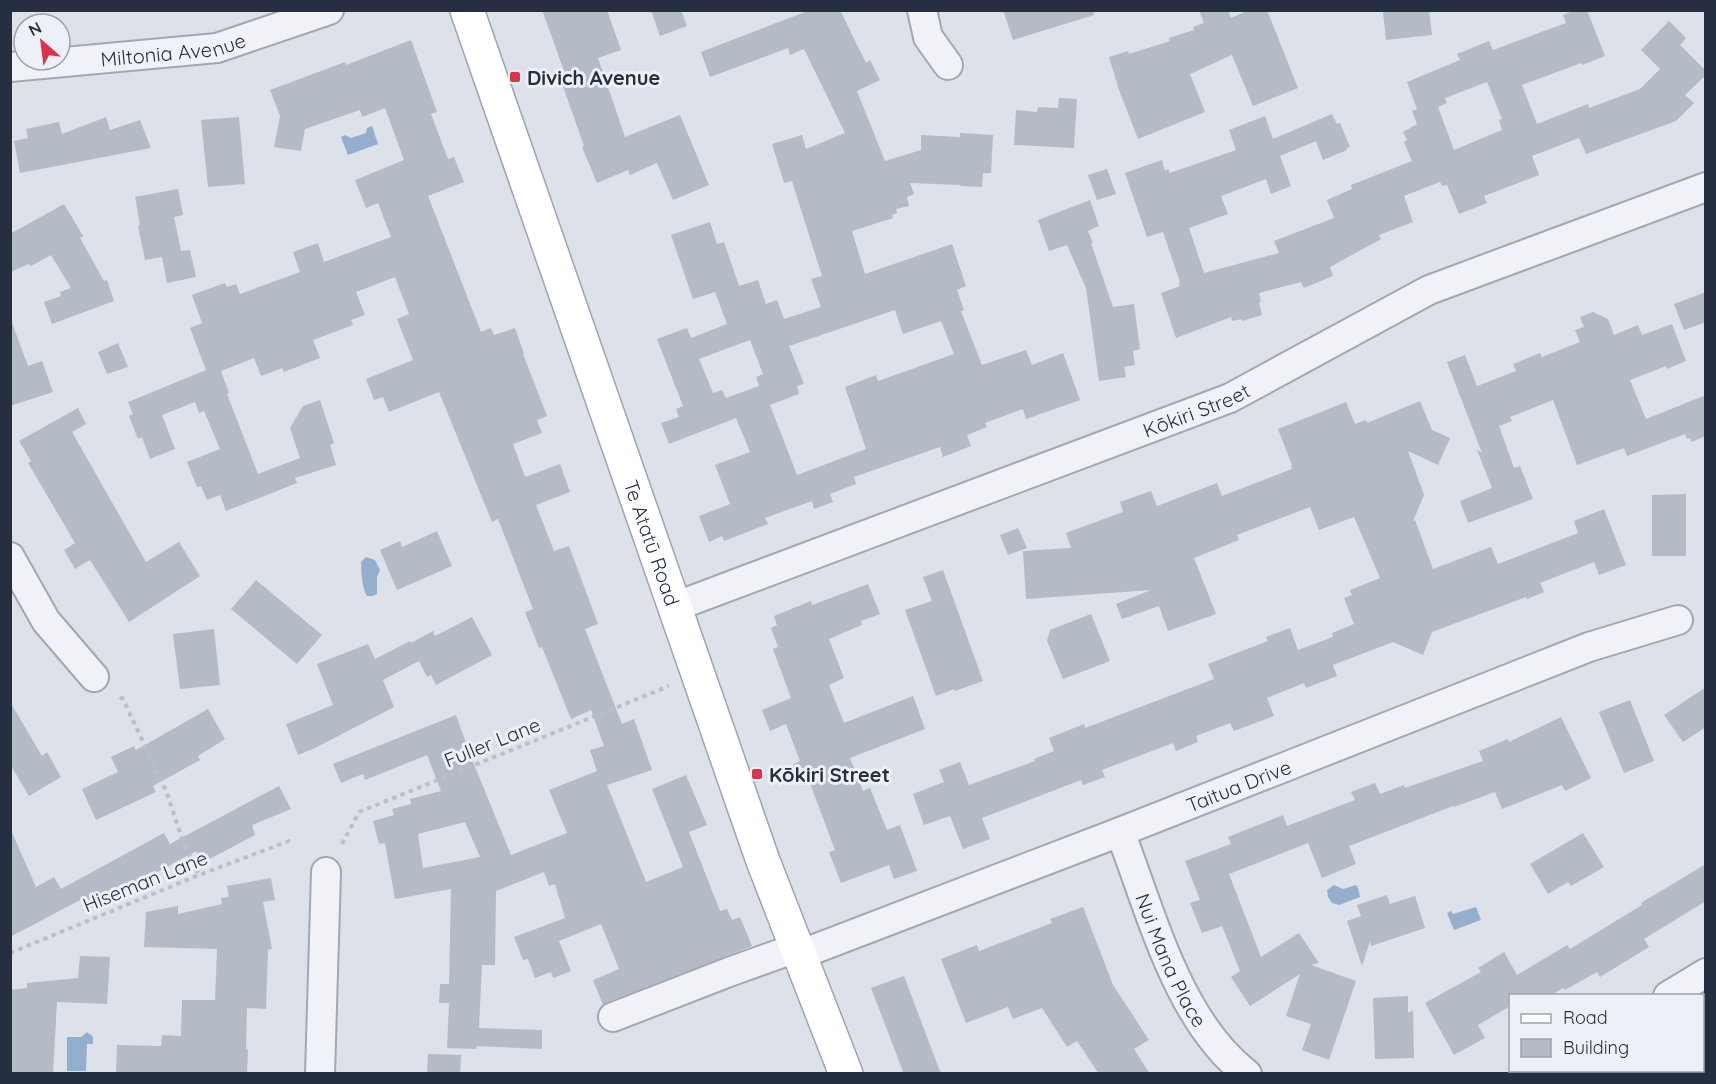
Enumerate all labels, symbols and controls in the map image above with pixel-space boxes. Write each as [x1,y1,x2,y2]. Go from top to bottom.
north arrow [12,12,72,72]
text: N [25,17,45,40]
street label: Miltonia Avenue [99,27,249,71]
place label: Divich Avenue [527,65,660,90]
marker: Divich Avenue [508,70,522,84]
street label: Kōkiri Street [1139,377,1254,442]
street label: Te Atatū Road [619,476,686,609]
street label: Fuller Lane [440,711,544,773]
street label: Taitua Drive [1182,753,1294,817]
place label: Kōkiri Street [769,762,890,787]
marker: Kōkiri Street [750,767,764,781]
street label: Hiseman Lane [79,845,211,917]
street label: Nui Mana Place [1131,890,1213,1032]
legend [1509,994,1704,1072]
text: Road [1563,1006,1608,1029]
text: Building [1563,1036,1629,1059]

